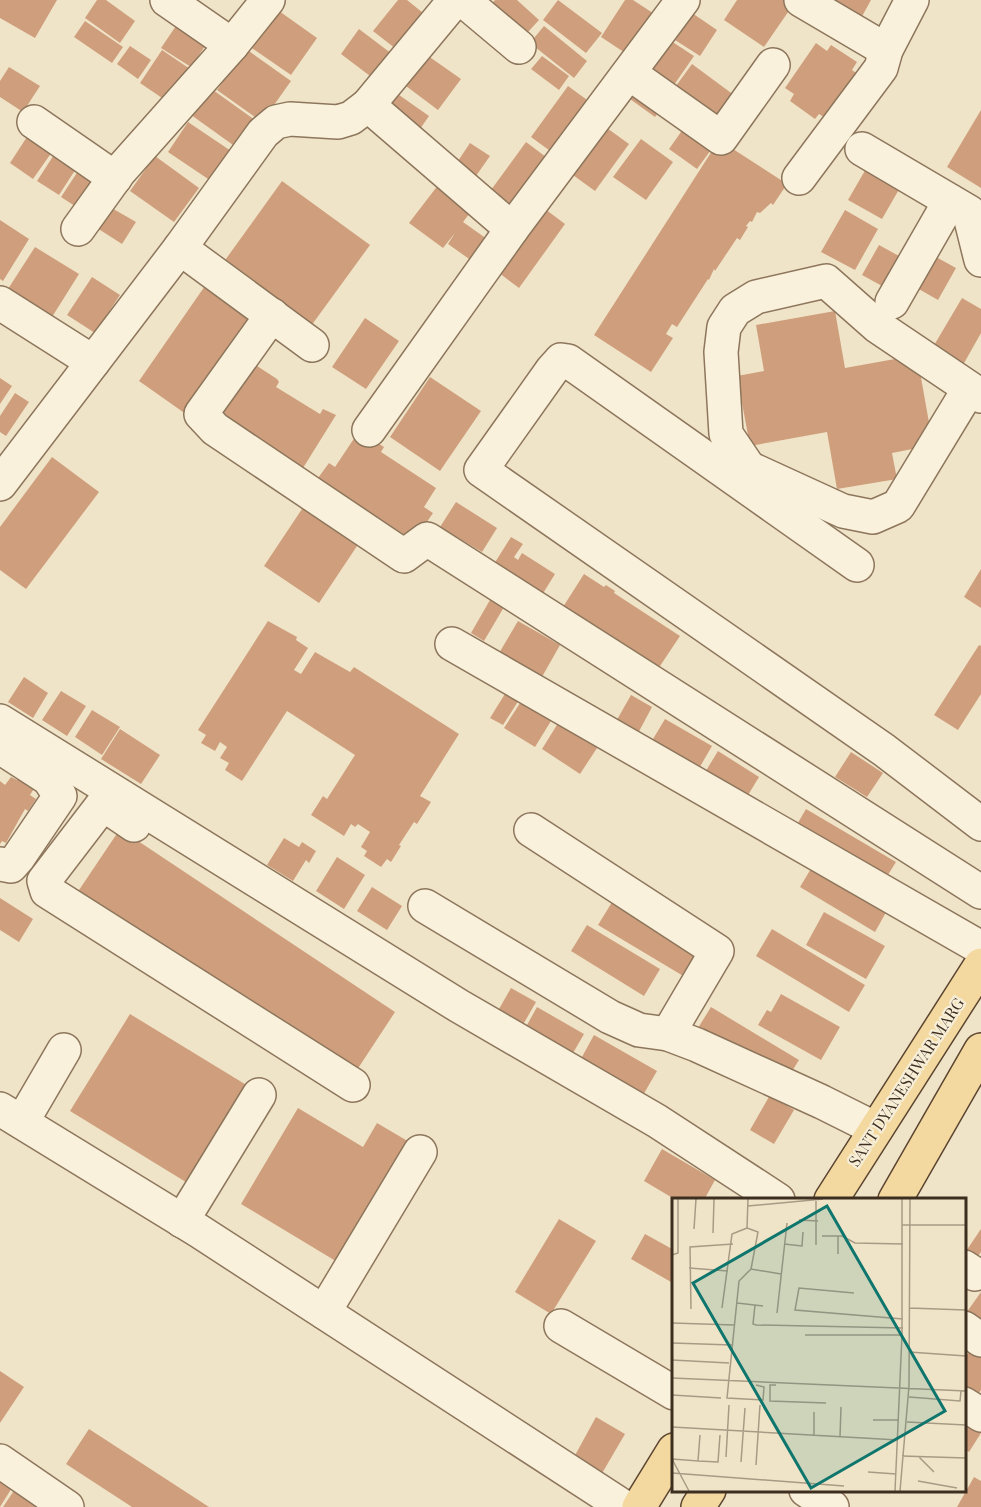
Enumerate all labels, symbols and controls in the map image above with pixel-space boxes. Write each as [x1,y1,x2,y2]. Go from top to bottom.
street label: SANT DYANESHWAR MARG [843,993,968,1170]
inset map [672,1198,966,1492]

